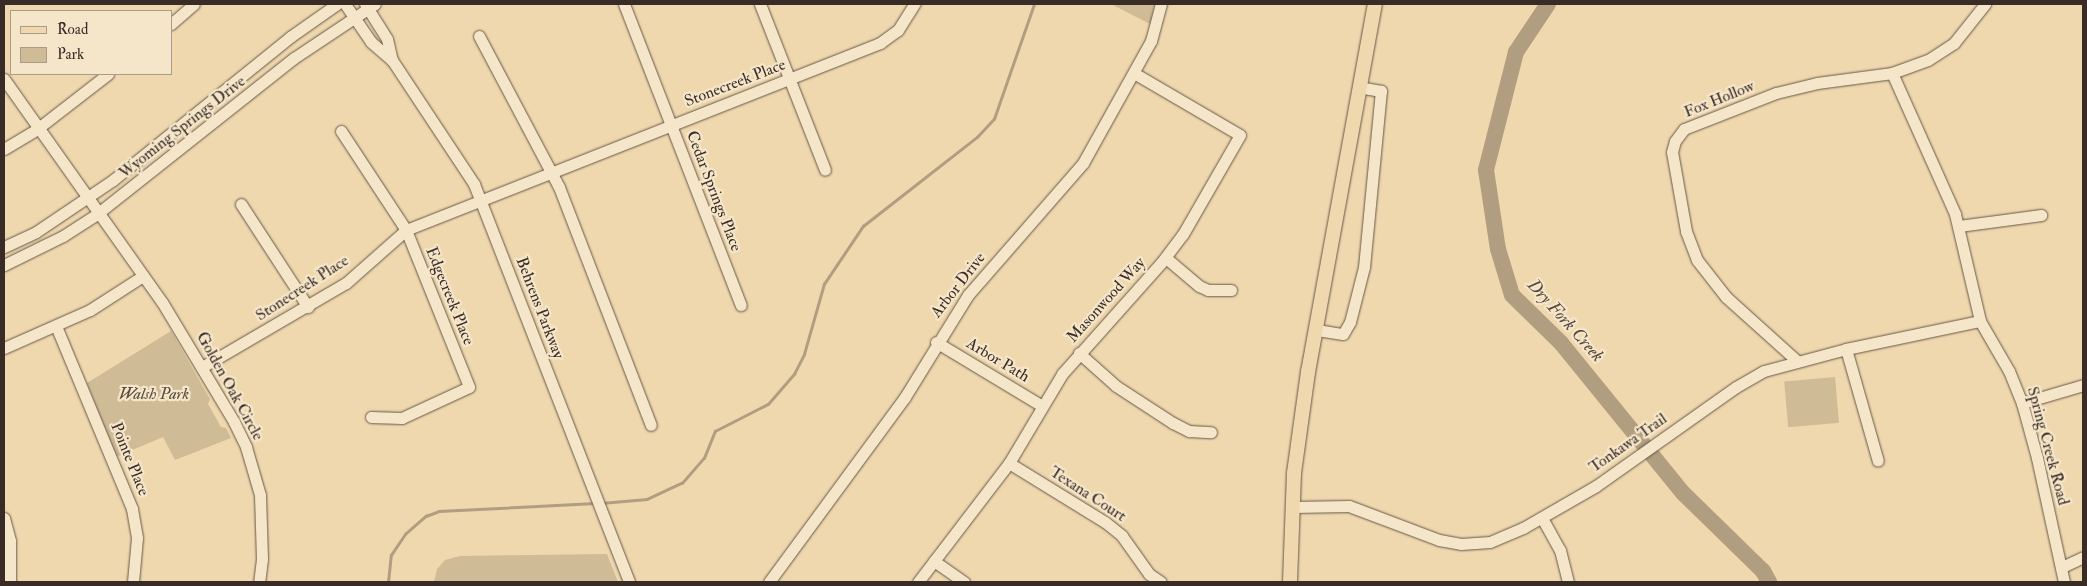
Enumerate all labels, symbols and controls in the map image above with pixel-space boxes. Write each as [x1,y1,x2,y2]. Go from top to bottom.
legend [10,10,172,75]
text: Road [57,20,88,39]
text: Park [57,45,84,64]
street label: Stonecreek Place [682,55,788,111]
street label: Wyoming Springs Drive [115,72,249,182]
street label: Fox Hollow [1681,76,1757,122]
street label: Cedar Springs Place [682,128,746,254]
street label: Edgecreek Place [422,244,478,348]
street label: Arbor Drive [927,248,989,322]
street label: Stonecreek Place [252,251,352,325]
street label: Masonwood Way [1063,253,1149,347]
street label: Behrens Parkway [512,254,568,362]
water label: Dry Fork Creek [1522,275,1608,367]
street label: Golden Oak Circle [192,328,268,444]
street label: Arbor Path [963,334,1033,386]
park label: Walsh Park [119,384,189,404]
street label: Spring Creek Road [2023,385,2073,507]
street label: Tonkawa Trail [1585,409,1671,477]
street label: Pointe Place [107,420,153,498]
street label: Texana Court [1046,462,1130,526]

